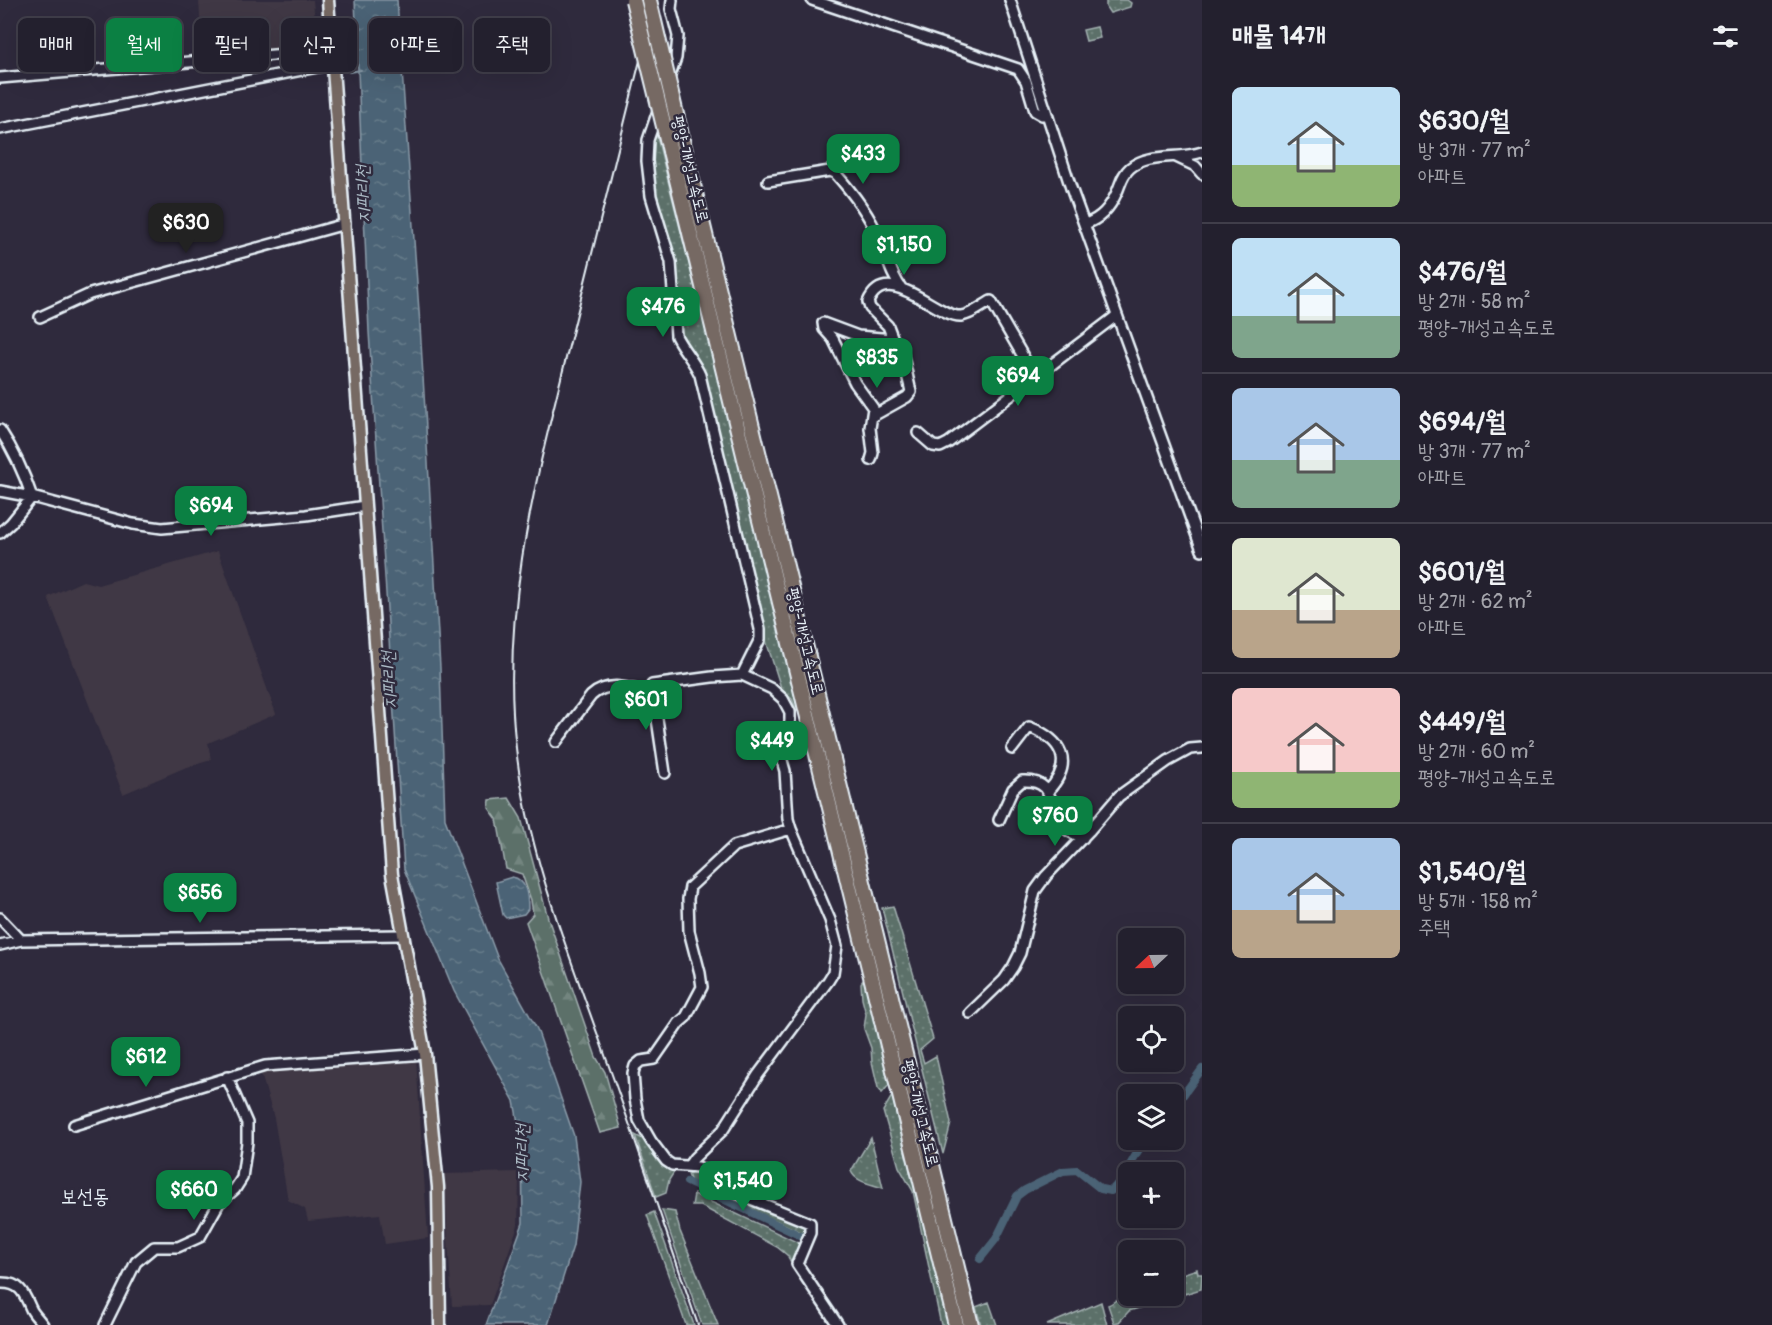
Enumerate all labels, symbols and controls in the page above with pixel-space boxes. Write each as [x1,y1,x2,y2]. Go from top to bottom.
chip: 매매 [18,18,94,72]
chip: 월세 [106,18,182,72]
chip: 필터 [194,18,269,72]
chip: 신규 [281,18,357,72]
chip: 아파트 [369,18,462,72]
chip: 주택 [474,18,550,72]
text: 매물 14개 [1232,20,1326,52]
icon: filters [1709,20,1742,53]
text: $630/월 [1418,105,1510,137]
icon: home [1280,111,1352,183]
street label: 평양-개성고속도로 [667,114,713,225]
pin: $433 [827,134,899,185]
text: 방 3개 · 77 m² [1418,138,1531,163]
text: $433 [841,141,885,166]
water label: 지파리천 [351,163,376,223]
text: 아파트 [1418,164,1466,189]
pin: $630 [150,203,222,254]
text: $630 [162,210,210,235]
pin: $1,150 [855,225,953,276]
text: $1,150 [876,232,932,257]
text: $476/월 [1418,256,1506,288]
icon: home [1280,262,1352,334]
pin: $476 [627,287,699,338]
text: 방 2개 · 58 m² [1418,289,1531,314]
text: $476 [641,294,685,319]
text: 평양-개성고속도로 [1418,315,1555,340]
pin: $835 [841,338,913,389]
text: $835 [856,345,898,370]
pin: $694 [982,356,1054,407]
text: $694 [996,363,1040,388]
text: $694/월 [1418,406,1506,438]
icon: home [1280,412,1352,484]
text: 방 3개 · 77 m² [1418,439,1531,464]
text: 아파트 [1418,465,1466,490]
pin: $694 [175,486,247,537]
text: $694 [189,493,233,518]
text: $601/월 [1418,556,1505,588]
icon: home [1280,562,1352,634]
street label: 평양-개성고속도로 [782,586,828,697]
text: 방 2개 · 62 m² [1418,589,1533,614]
text: 아파트 [1418,615,1466,640]
water label: 지파리천 [376,649,402,710]
pin: $601 [610,680,682,731]
text: $601 [624,687,668,712]
text: $449/월 [1418,706,1506,738]
icon: home [1280,712,1352,784]
pin: $449 [736,721,808,772]
text: $449 [750,728,794,753]
text: 방 2개 · 60 m² [1418,739,1535,764]
text: 평양-개성고속도로 [1418,765,1555,790]
pin: $760 [1019,796,1091,847]
text: $760 [1032,803,1078,828]
text: $1,540/월 [1418,856,1526,888]
icon: home [1280,862,1352,934]
pin: $656 [164,873,236,924]
text: $656 [178,880,222,905]
text: 방 5개 · 158 m² [1418,889,1538,914]
text: 주택 [1418,915,1450,940]
north arrow [1118,928,1184,994]
map controls [1118,928,1184,1306]
button: locate [1118,1006,1184,1072]
pin: $612 [110,1037,182,1088]
text: $612 [125,1044,167,1069]
street label: 평양-개성고속도로 [897,1058,943,1169]
button: layers [1118,1084,1184,1150]
water label: 지파리천 [511,1123,534,1182]
pin: $1,540 [694,1161,792,1212]
button: + [1118,1162,1184,1228]
text: $1,540 [713,1168,773,1193]
pin: $660 [158,1170,230,1221]
text: $660 [170,1177,218,1202]
district label: 보선동 [61,1184,109,1209]
button: − [1118,1240,1184,1306]

